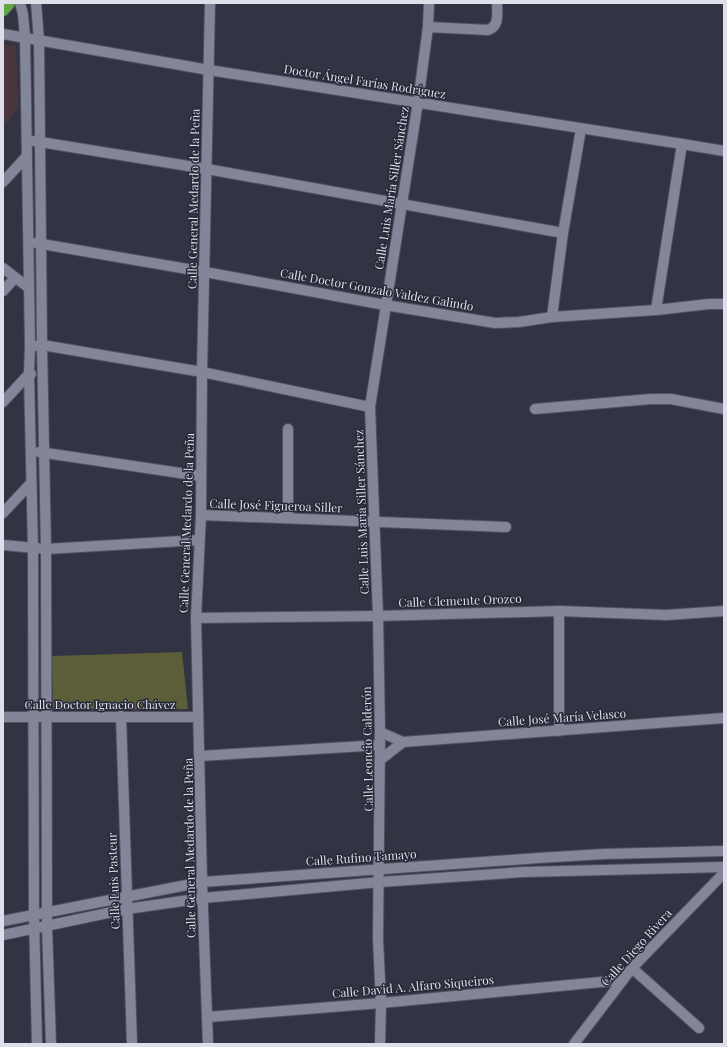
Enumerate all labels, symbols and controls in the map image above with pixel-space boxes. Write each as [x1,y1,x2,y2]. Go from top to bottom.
street label: Doctor Ángel Farías Rodríguez [283,60,448,102]
street label: Calle Luis María Siller Sánchez [370,105,412,271]
street label: Calle General Medardo de la Peña [183,109,203,289]
street label: Calle Doctor Gonzalo Valdez Galindo [279,264,475,314]
street label: Calle Luis María Siller Sánchez [350,429,372,595]
street label: Calle General Medardo de la Peña [175,433,197,613]
street label: Calle José Figueroa Siller [209,495,343,515]
street label: Calle Clemente Orozco [398,590,522,610]
street label: Calle Leoncio Calderón [358,686,376,812]
street label: Calle Doctor Ignacio Chávez [24,696,176,712]
street label: Calle José María Velasco [497,705,627,729]
street label: Calle General Medardo de la Peña [179,758,199,938]
street label: Calle Luis Pasteur [103,832,123,930]
street label: Calle Rufino Tamayo [305,845,417,869]
street label: Calle Diego Rivera [597,905,675,989]
street label: Calle David A. Alfaro Siqueiros [331,971,495,1001]

